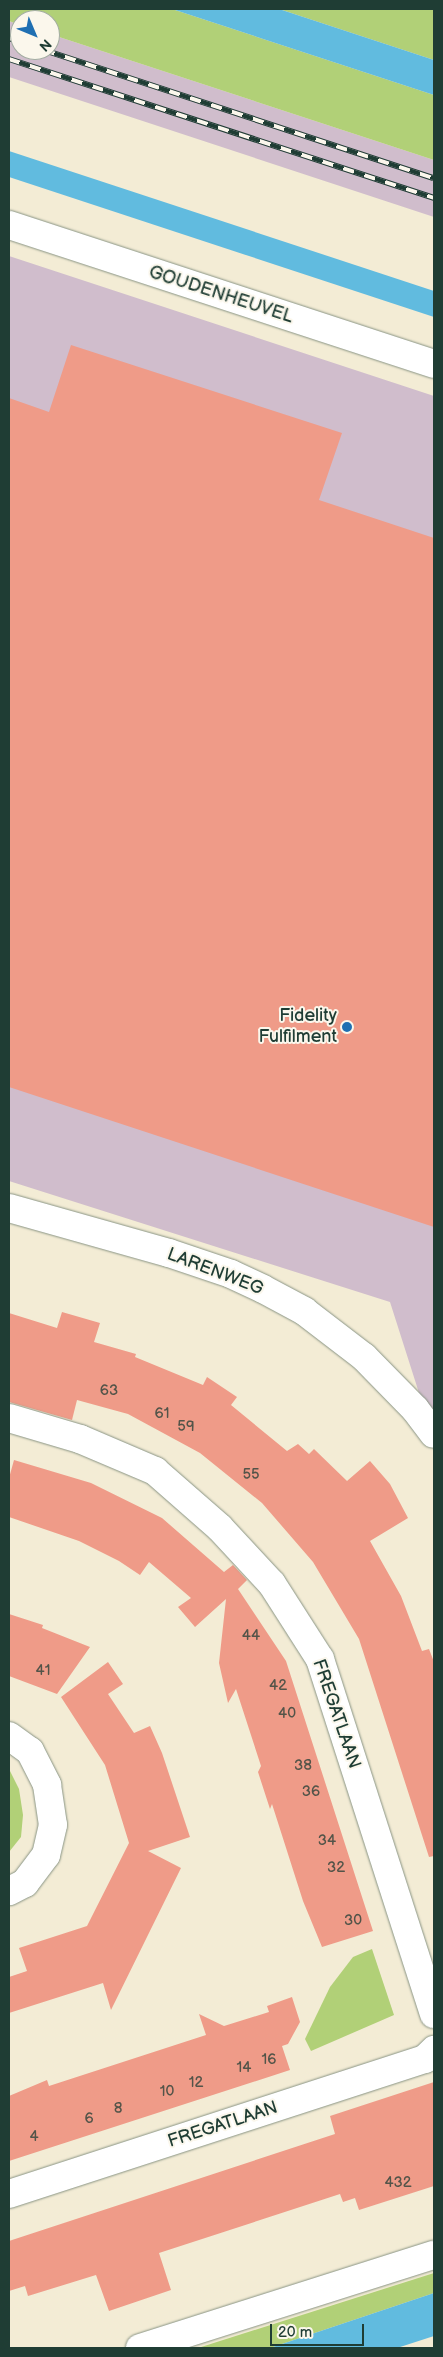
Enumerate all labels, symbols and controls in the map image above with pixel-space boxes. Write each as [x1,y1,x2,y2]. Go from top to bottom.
north arrow [10,10,60,60]
text: N [36,36,55,55]
street label: GOUDENHEUVEL [146,261,296,329]
place label: Fidelity Fulfilment [258,1006,337,1048]
marker: Fidelity Fulfilment [341,1021,353,1033]
street label: LARENWEG [164,1244,266,1300]
house number: 63 [100,1382,118,1400]
house number: 61 [155,1405,169,1423]
house number: 59 [177,1418,195,1436]
house number: 55 [242,1466,260,1484]
house number: 44 [242,1627,260,1645]
street label: FREGATLAAN [307,1656,365,1772]
house number: 41 [36,1662,50,1680]
house number: 42 [269,1677,287,1695]
house number: 40 [278,1705,296,1723]
house number: 38 [294,1757,312,1775]
house number: 36 [302,1783,320,1801]
house number: 34 [318,1832,336,1850]
house number: 32 [327,1859,345,1877]
house number: 30 [344,1912,362,1930]
house number: 16 [262,2051,276,2069]
house number: 14 [237,2059,251,2077]
house number: 12 [189,2074,203,2092]
house number: 10 [160,2083,174,2101]
street label: FREGATLAAN [165,2097,281,2153]
house number: 8 [114,2100,122,2118]
house number: 6 [84,2110,94,2128]
house number: 4 [29,2128,39,2146]
house number: 432 [384,2174,412,2192]
scale bar [273,2314,367,2346]
text: 20 m [278,2323,312,2342]

